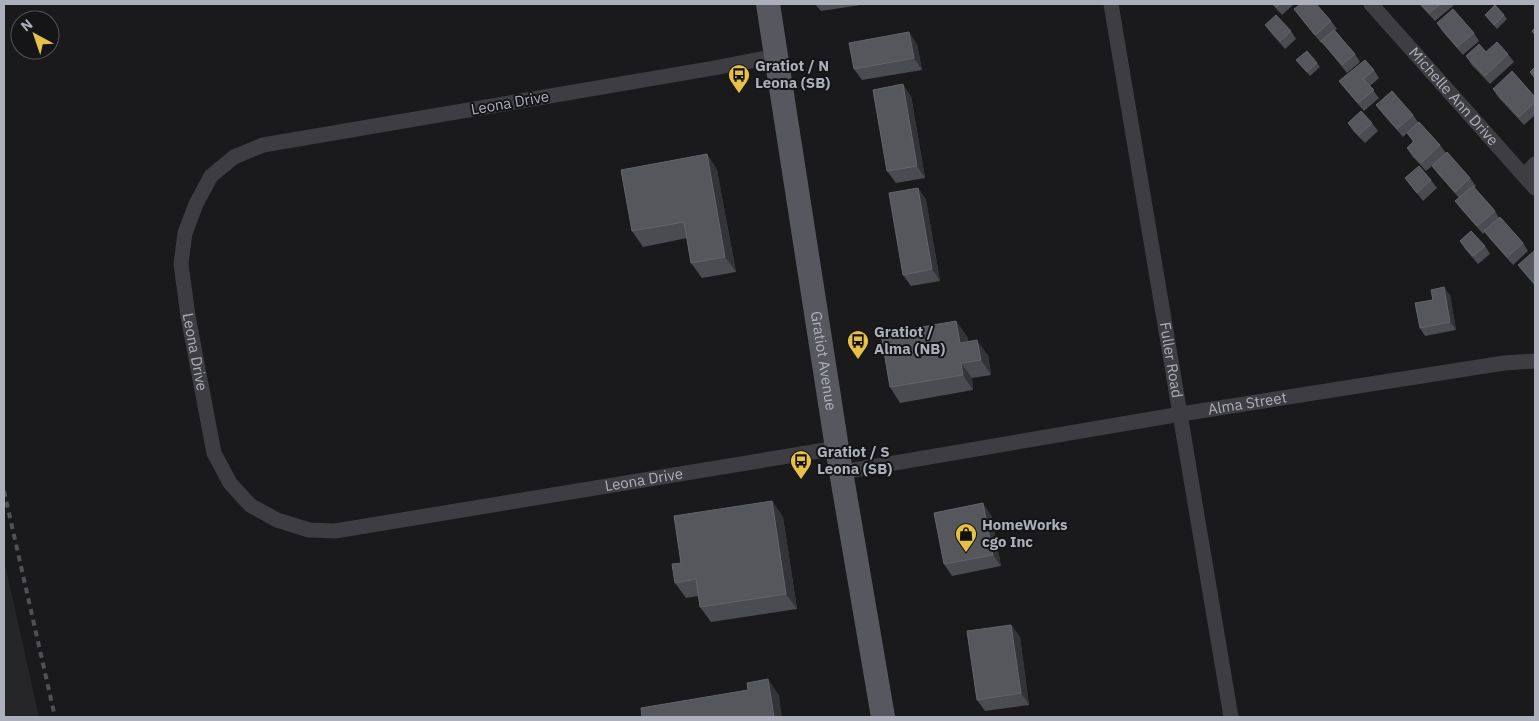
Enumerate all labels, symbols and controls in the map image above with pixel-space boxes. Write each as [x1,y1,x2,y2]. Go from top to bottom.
north arrow [10,10,60,60]
text: N [17,15,36,35]
street label: Michelle Ann Drive [1405,43,1503,149]
place label: Gratiot / N Leona (SB) [755,56,830,92]
bus stop icon: Gratiot / N Leona (SB) [727,63,751,94]
street label: Leona Drive [469,86,550,119]
street label: Gratiot Avenue [807,310,841,412]
street label: Leona Drive [179,311,212,392]
street label: Fuller Road [1156,321,1187,399]
place label: Gratiot / Alma (NB) [874,322,945,358]
bus stop icon: Gratiot / Alma (NB) [846,329,870,360]
street label: Alma Street [1206,387,1288,419]
place label: Gratiot / S Leona (SB) [817,442,892,478]
bus stop icon: Gratiot / S Leona (SB) [789,449,813,480]
street label: Leona Drive [603,464,684,495]
place label: HomeWorks cgo Inc [982,515,1068,551]
shop icon: HomeWorks cgo Inc [954,522,978,553]

